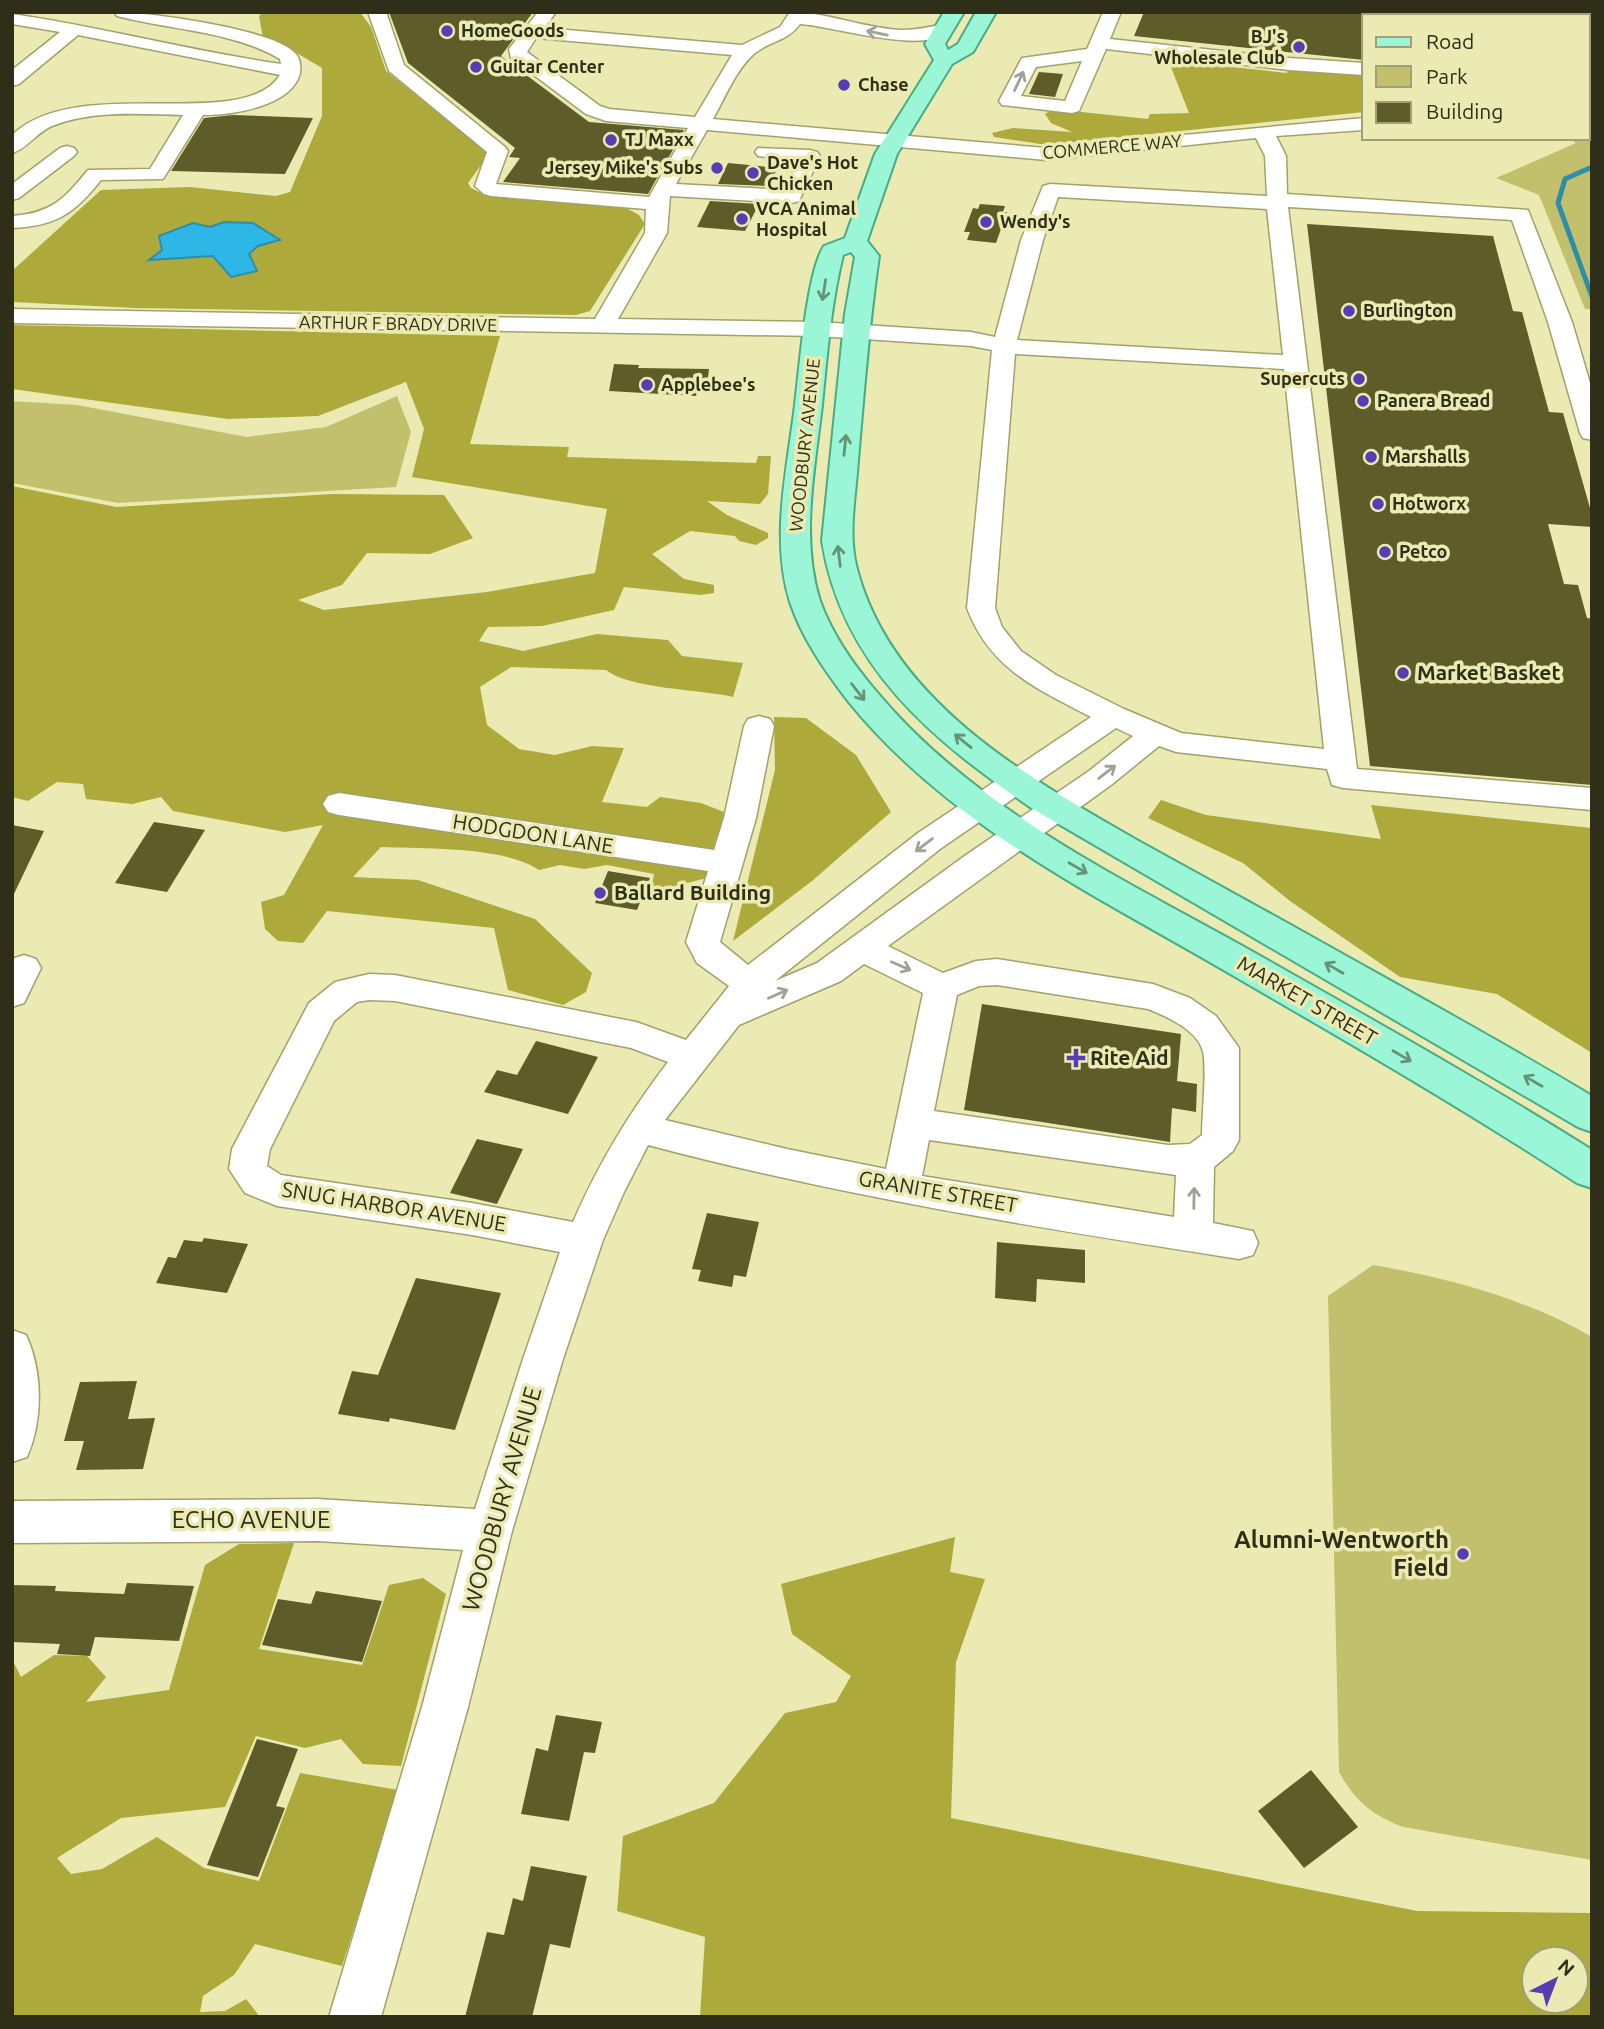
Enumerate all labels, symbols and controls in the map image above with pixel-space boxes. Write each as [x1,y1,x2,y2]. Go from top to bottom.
legend [1362,14,1590,140]
place label: HomeGoods [461,20,564,40]
marker: HomeGoods [439,23,455,39]
one-way arrow [866,26,889,40]
place label: BJ's Wholesale Club [1154,26,1285,67]
text: Road [1426,29,1474,53]
marker: BJ's Wholesale Club [1291,39,1307,55]
place label: Guitar Center [490,56,605,76]
marker: Guitar Center [468,59,484,75]
text: Park [1426,64,1468,88]
one-way arrow [1013,70,1026,91]
place label: Chase [858,74,909,94]
marker: Chase [836,77,852,93]
text: Building [1426,99,1503,123]
place label: TJ Maxx [625,129,694,149]
street label: COMMERCE WAY [1041,130,1183,162]
marker: TJ Maxx [603,132,619,148]
place label: Dave's Hot Chicken [767,152,859,193]
place label: Jersey Mike's Subs [545,157,703,177]
marker: Jersey Mike's Subs [709,160,725,176]
marker: Dave's Hot Chicken [745,165,761,181]
place label: VCA Animal Hospital [756,198,857,239]
marker: VCA Animal Hospital [734,211,750,227]
place label: Wendy's [1000,211,1071,231]
marker: Wendy's [978,214,994,230]
one-way arrow [817,278,830,301]
place label: Burlington [1363,300,1453,320]
marker: Burlington [1341,303,1357,319]
street label: ARTHUR F BRADY DRIVE [299,311,497,335]
street label: WOODBURY AVENUE [785,357,823,533]
place label: Supercuts [1260,368,1345,388]
marker: Supercuts [1351,371,1367,387]
place label: Applebee's [661,374,755,394]
marker: Applebee's [639,377,655,393]
place label: Panera Bread [1377,390,1490,410]
marker: Panera Bread [1355,393,1371,409]
one-way arrow [839,434,852,456]
place label: Marshalls [1385,446,1466,466]
marker: Marshalls [1363,449,1379,465]
place label: Hotworx [1392,493,1466,513]
marker: Hotworx [1370,496,1386,512]
place label: Petco [1399,541,1447,561]
marker: Petco [1377,544,1393,560]
one-way arrow [833,546,846,568]
place label: Market Basket [1417,660,1560,684]
marker: Market Basket [1395,665,1411,681]
one-way arrow [850,682,865,700]
one-way arrow [955,734,973,749]
one-way arrow [1098,764,1116,779]
street label: HODGDON LANE [451,808,615,858]
one-way arrow [915,838,934,853]
one-way arrow [1068,862,1088,876]
place label: Ballard Building [614,880,771,904]
marker: Ballard Building [592,885,608,901]
street label: MARKET STREET [1233,950,1382,1050]
one-way arrow [890,960,912,973]
one-way arrow [1324,961,1345,974]
one-way arrow [767,987,788,1000]
place label: Rite Aid [1090,1045,1169,1069]
one-way arrow [1392,1049,1412,1063]
marker: Rite Aid [1068,1050,1084,1066]
one-way arrow [1523,1074,1544,1087]
street label: GRANITE STREET [857,1165,1020,1217]
street label: SNUG HARBOR AVENUE [280,1176,508,1236]
one-way arrow [1187,1187,1201,1210]
street label: WOODBURY AVENUE [457,1384,546,1614]
street label: ECHO AVENUE [172,1506,330,1533]
place label: Alumni-Wentworth Field [1234,1526,1449,1581]
marker: Alumni-Wentworth Field [1455,1546,1471,1562]
north arrow [1520,1945,1590,2015]
text: N [1554,1954,1579,1980]

